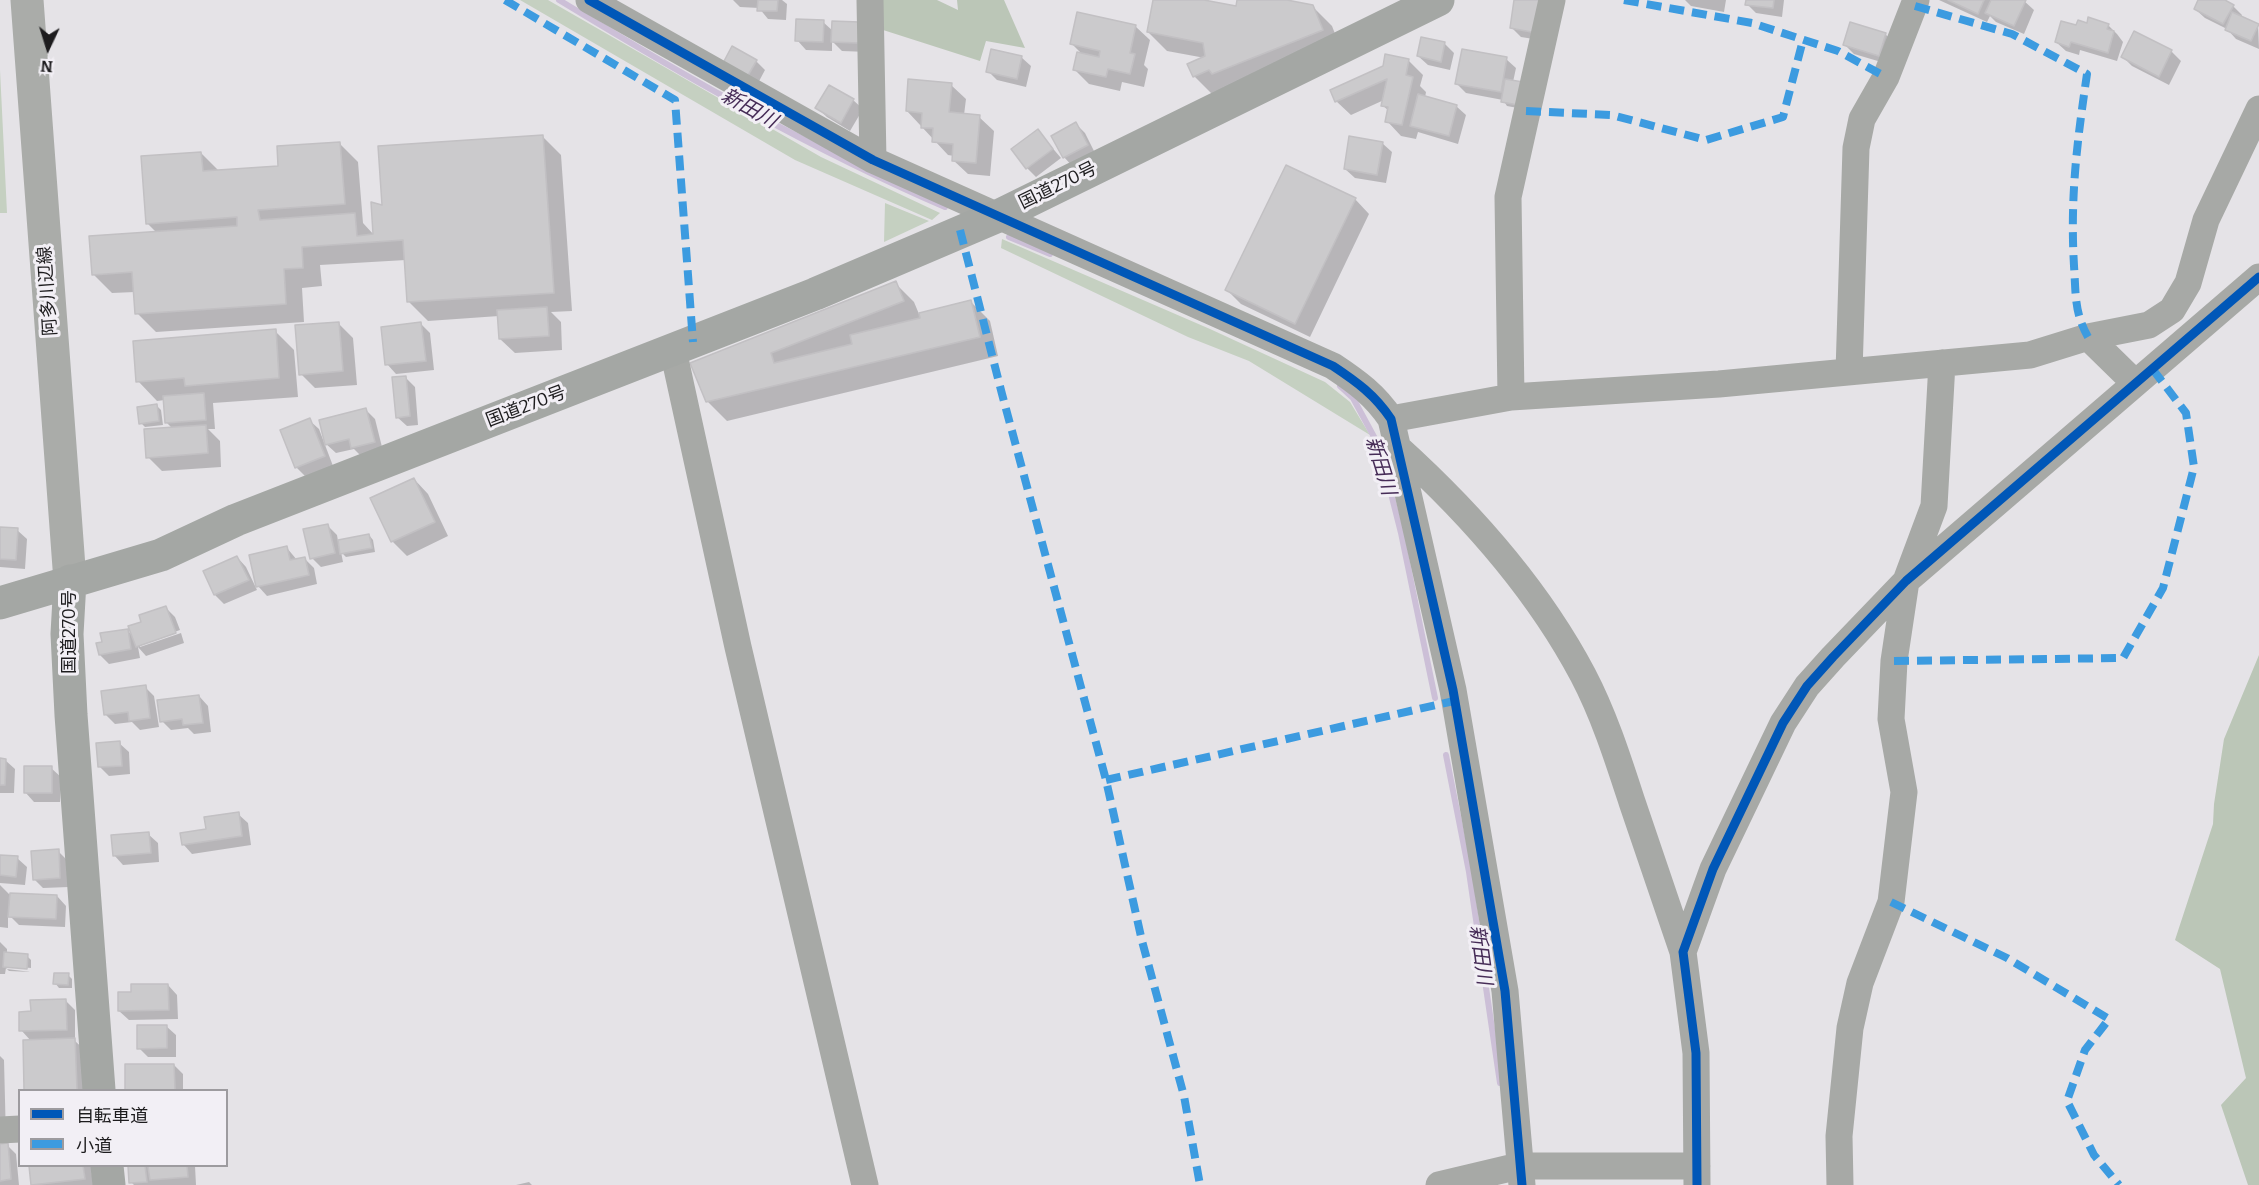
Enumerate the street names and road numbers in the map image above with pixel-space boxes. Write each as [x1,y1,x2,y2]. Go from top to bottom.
street label: 国道270号 [1016,158,1100,214]
street label: 阿多川辺線 [34,245,62,337]
street label: 国道270号 [483,382,569,432]
street label: 国道270号 [59,590,81,674]

